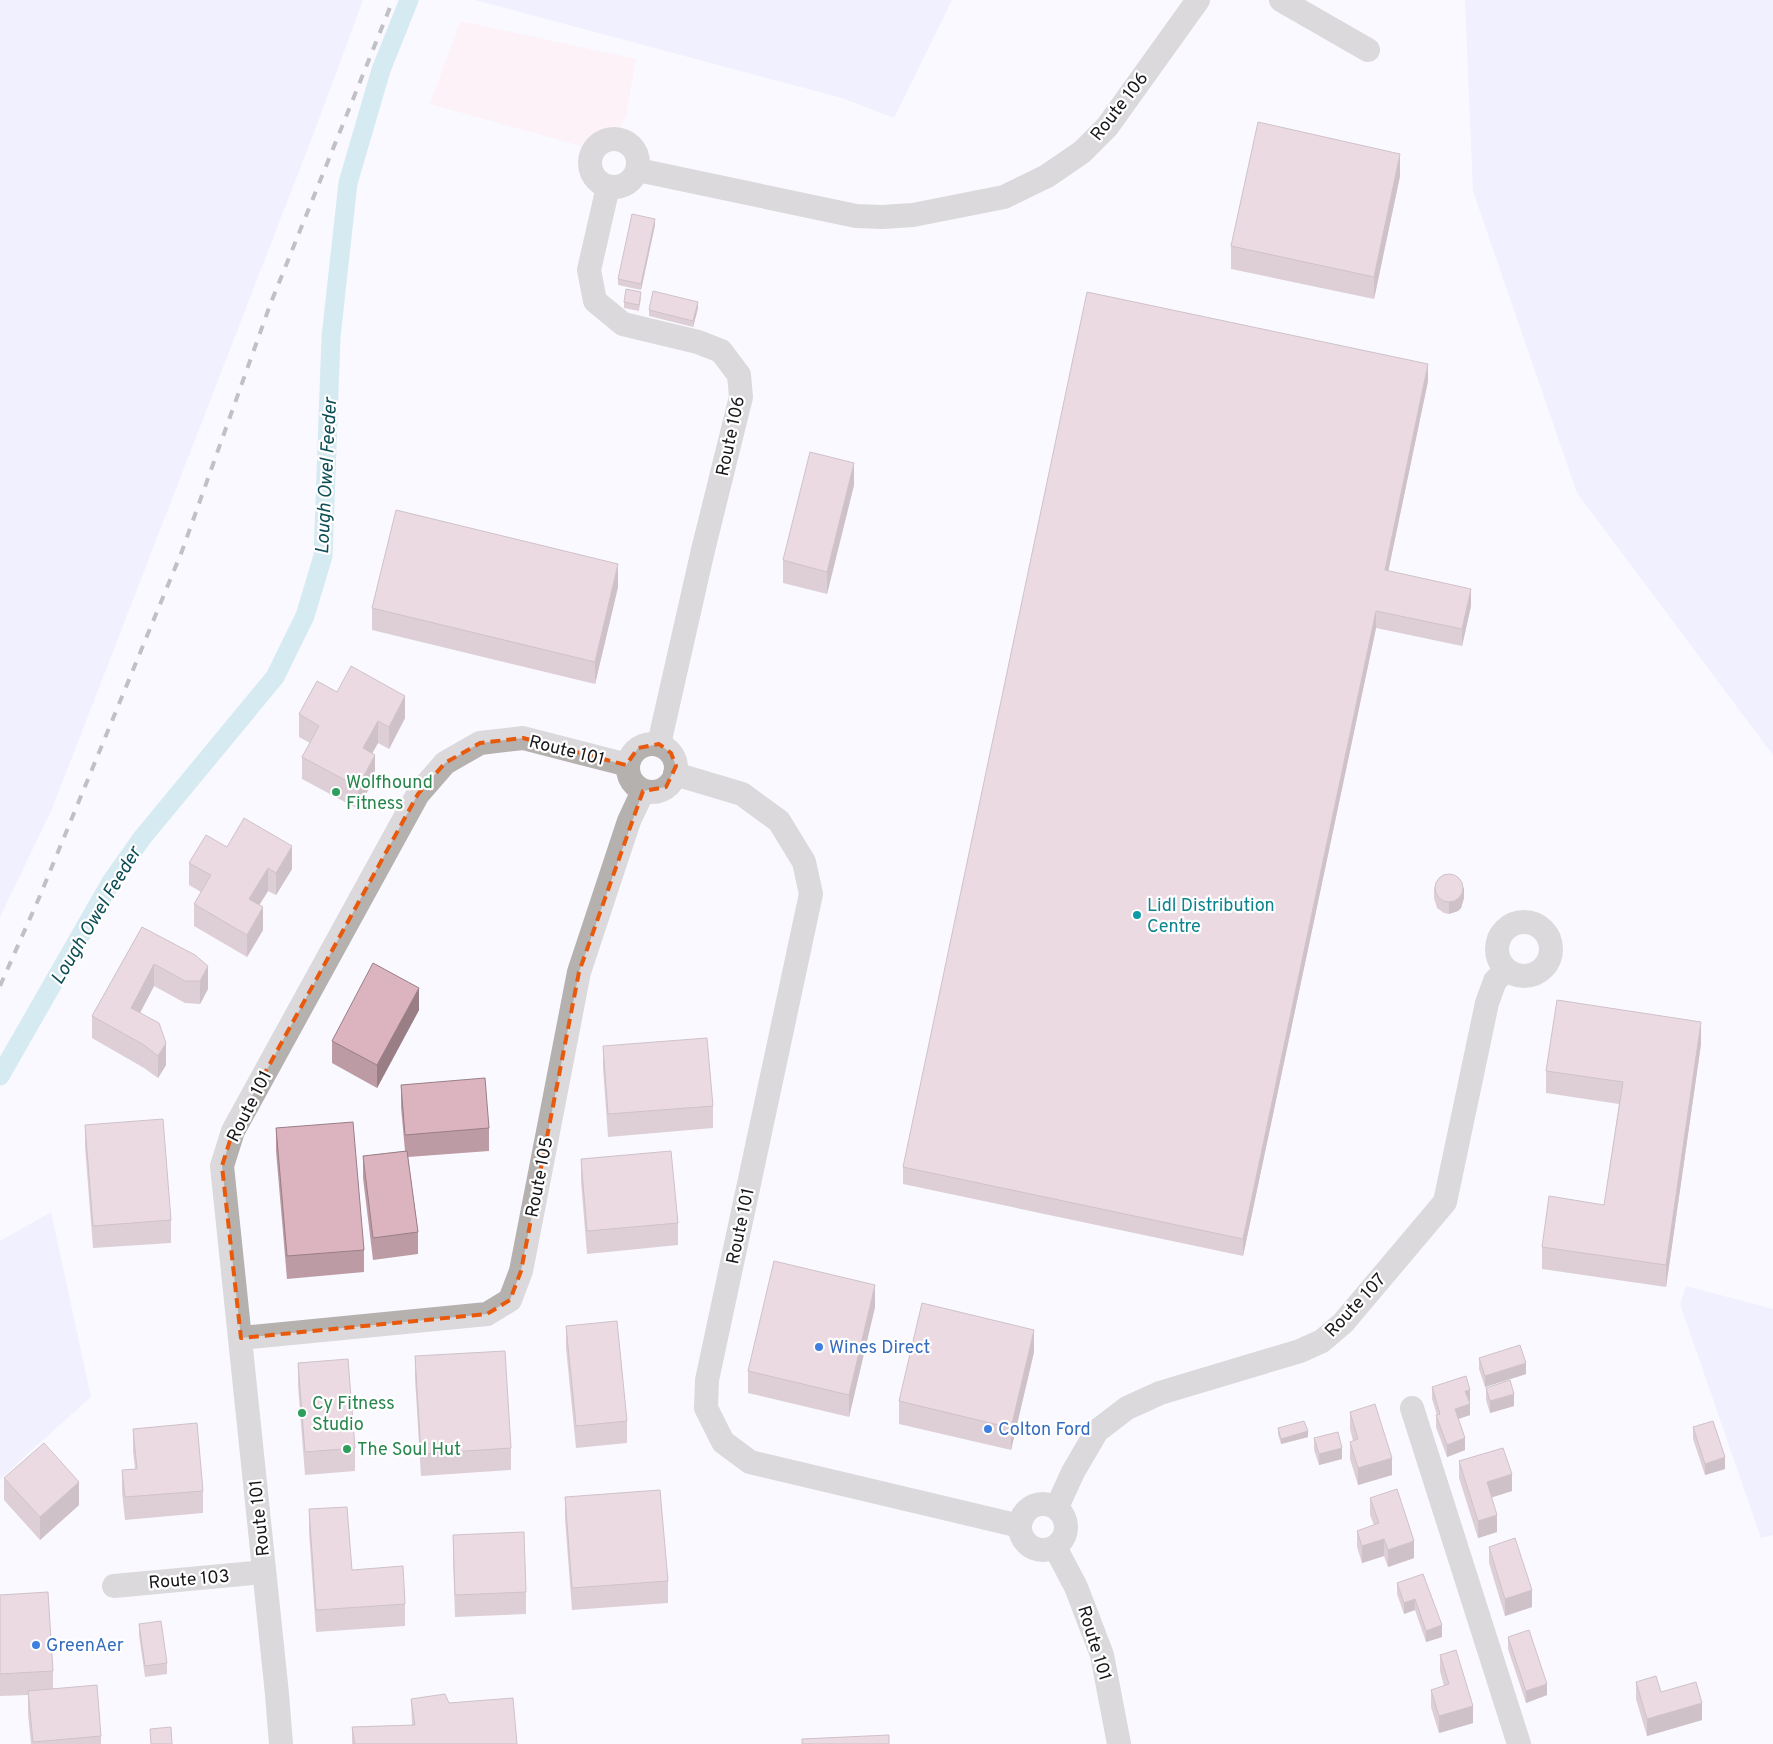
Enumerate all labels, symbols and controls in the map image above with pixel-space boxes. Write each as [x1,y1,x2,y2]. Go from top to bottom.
street label: Route 106 [1086,68,1154,146]
street label: Route 106 [712,394,751,478]
water label: Lough Owel Feeder [311,396,343,555]
street label: Route 101 [526,731,607,772]
place label: Wolfhound Fitness [346,772,433,816]
marker: Wolfhound Fitness [330,786,342,798]
water label: Lough Owel Feeder [46,841,148,989]
place label: Lidl Distribution Centre [1147,895,1275,939]
marker: Lidl Distribution Centre [1131,909,1143,921]
street label: Route 101 [223,1067,278,1146]
street label: Route 105 [521,1135,560,1220]
street label: Route 101 [722,1186,761,1266]
street label: Route 107 [1321,1269,1392,1343]
place label: Wines Direct [829,1337,930,1360]
marker: Wines Direct [813,1341,825,1353]
place label: Cy Fitness Studio [312,1393,395,1437]
marker: Cy Fitness Studio [296,1407,308,1419]
place label: Colton Ford [998,1419,1091,1442]
marker: Colton Ford [982,1423,994,1435]
place label: The Soul Hut [357,1439,461,1462]
marker: The Soul Hut [341,1443,353,1455]
street label: Route 101 [245,1478,276,1557]
street label: Route 103 [148,1565,231,1595]
street label: Route 101 [1071,1603,1116,1684]
place label: GreenAer [46,1635,124,1658]
marker: GreenAer [30,1639,42,1651]

